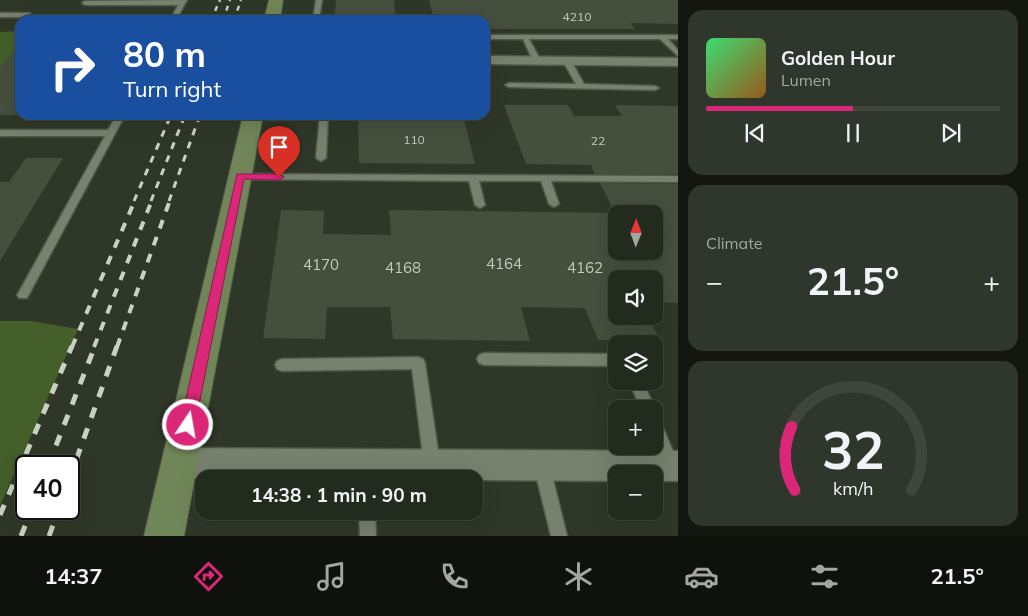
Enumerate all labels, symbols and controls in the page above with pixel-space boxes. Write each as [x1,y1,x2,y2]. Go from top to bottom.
house number: 4210 [563,9,591,24]
text: 80 m [123,32,206,76]
icon: right [40,35,105,100]
text: Golden Hour [781,46,895,70]
text: Lumen [781,70,831,90]
text: Turn right [123,75,221,103]
icon: previous [741,119,769,147]
icon: pause [839,119,867,147]
icon: next [937,119,965,147]
pin [258,126,300,177]
house number: 110 [403,132,425,147]
icon: arrive [265,133,293,161]
house number: 22 [591,133,605,148]
north arrow [608,205,662,260]
map controls [608,205,663,520]
text: Climate [706,233,762,253]
house number: 4164 [486,254,522,273]
house number: 4170 [303,255,339,274]
text: 21.5° [807,257,899,305]
house number: 4168 [385,258,421,277]
house number: 4162 [567,258,603,277]
text: − [706,264,723,299]
text: + [983,264,1000,299]
button: sound [608,270,663,325]
button: layers [608,335,663,390]
position arrow [161,398,213,450]
button: + [608,400,663,455]
text: 32 [822,417,884,482]
speed limit sign: 40 [15,455,80,520]
button: − [608,465,663,520]
text: km/h [833,477,873,499]
text: 14:38 · 1 min · 90 m [251,483,427,507]
icon: directions [191,559,226,594]
icon: music [314,559,349,594]
icon: phone [437,559,472,594]
icon: climate [561,559,596,594]
icon: car [684,559,719,594]
icon: filters [807,559,842,594]
text: 14:37 [44,562,102,590]
text: 21.5° [930,562,984,590]

